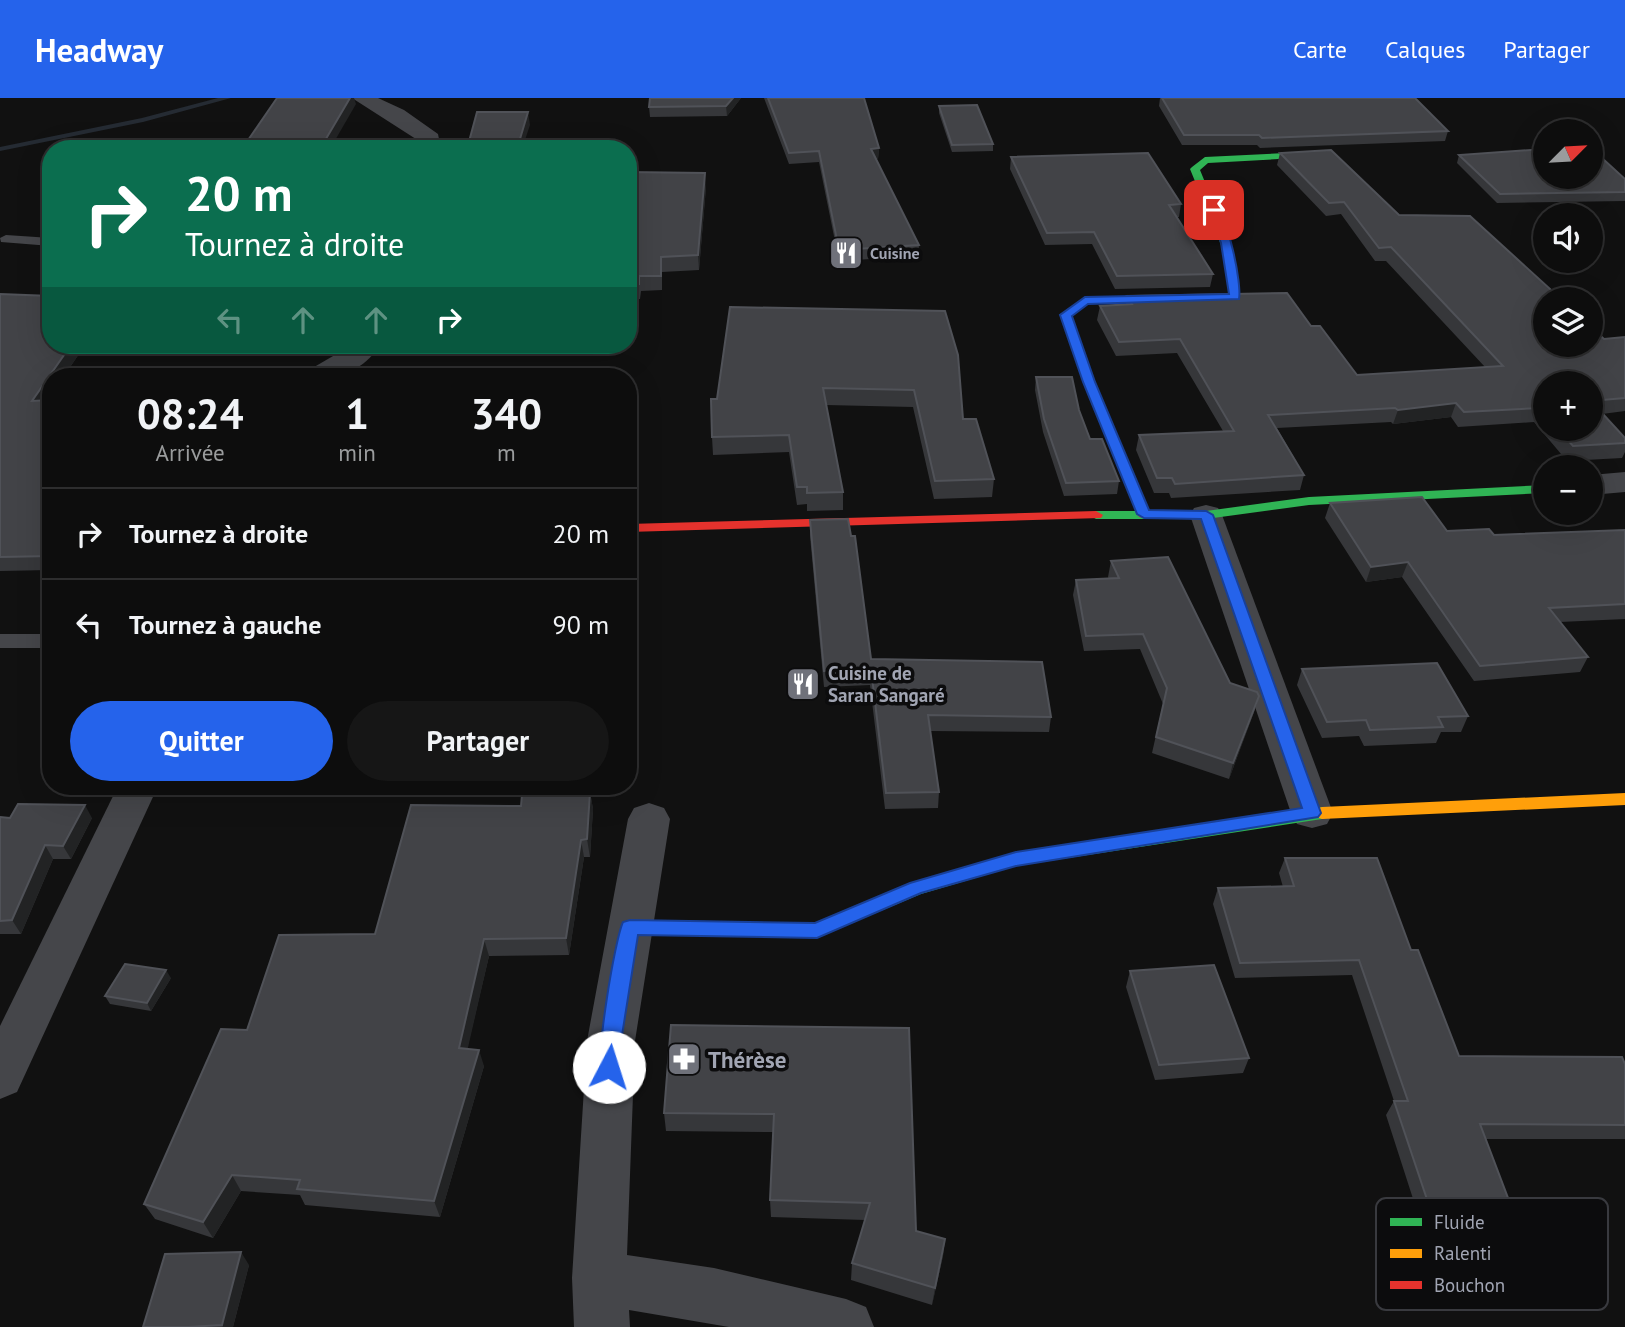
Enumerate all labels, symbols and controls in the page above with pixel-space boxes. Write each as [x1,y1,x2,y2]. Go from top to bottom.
text: Headway [35,28,163,71]
text: Carte [1293,34,1347,65]
text: Calques [1385,34,1465,65]
text: Partager [1503,34,1590,65]
north arrow [1533,119,1603,189]
map controls [1533,119,1603,525]
text: 20 m [185,161,292,225]
icon: right [70,168,161,259]
pin [1184,180,1244,240]
icon: arrive [1195,191,1233,229]
button: sound [1533,203,1603,273]
text: Tournez à droite [185,223,404,265]
restaurant icon: Cuisine [827,234,865,272]
place label: Cuisine [870,243,920,263]
button: layers [1533,287,1603,357]
icon: left [211,301,249,339]
icon: ahead [284,301,322,339]
icon: ahead [357,301,395,339]
icon: right [430,301,468,339]
button: + [1533,371,1603,441]
text: 08:24 [137,386,243,441]
text: 1 [345,386,369,441]
text: 340 [471,386,542,441]
text: Arrivée [156,438,225,467]
text: min [338,438,376,467]
text: m [497,438,516,467]
button: − [1533,455,1603,525]
icon: right [70,515,108,553]
text: Tournez à droite [129,517,308,550]
text: 20 m [553,517,609,550]
icon: left [70,606,108,644]
text: Tournez à gauche [129,608,321,641]
text: 90 m [553,608,609,641]
place label: Cuisine de Saran Sangaré [828,661,945,707]
restaurant icon: Cuisine de Saran Sangaré [784,665,822,703]
button: Quitter [70,701,333,781]
button: Partager [347,701,609,781]
position arrow [572,1030,646,1104]
pharmacy icon: Thérèse [665,1040,703,1078]
place label: Thérèse [708,1045,786,1074]
legend [1376,1198,1608,1310]
text: Fluide [1434,1210,1485,1234]
text: Ralenti [1434,1241,1492,1265]
text: Bouchon [1434,1273,1505,1297]

